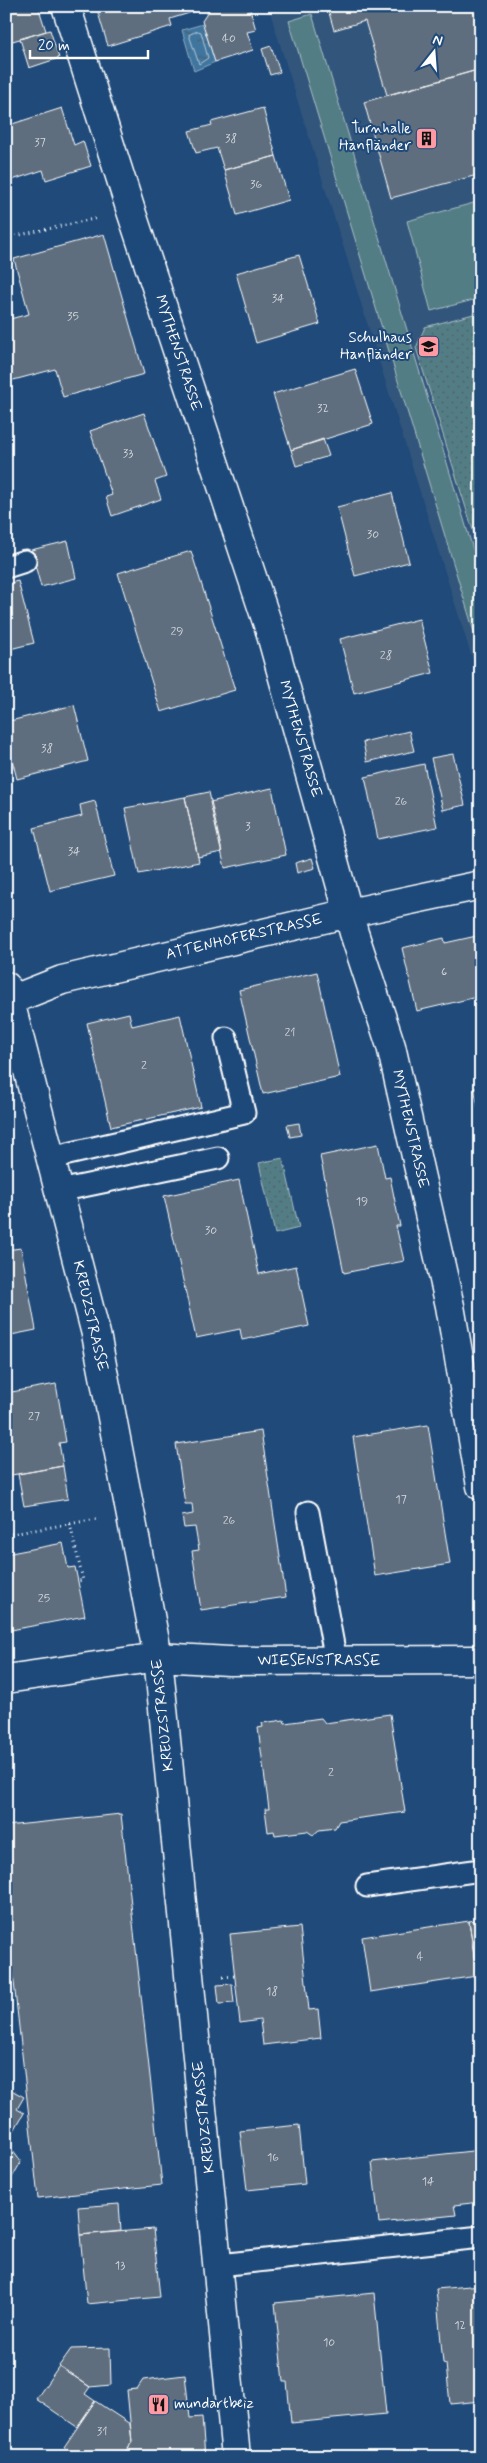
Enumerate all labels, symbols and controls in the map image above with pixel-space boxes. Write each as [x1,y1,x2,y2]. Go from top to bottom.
scale bar [30,28,148,60]
north arrow [410,28,460,78]
house number: 40 [222,31,236,47]
text: N [430,31,445,50]
text: 20 m [38,36,70,56]
place label: Turnhalle Hanfländer [339,119,411,156]
building icon: Turnhalle Hanfländer [415,126,439,150]
house number: 38 [225,131,237,147]
house number: 37 [34,135,46,151]
house number: 36 [250,177,262,193]
house number: 34 [272,291,284,307]
street label: MYTHENSTRASSE [150,292,206,414]
house number: 35 [67,309,79,325]
place label: Schulhaus Hanfländer [340,328,412,365]
school or university icon: Schulhaus Hanfländer [416,335,440,359]
house number: 32 [317,401,329,417]
house number: 33 [123,446,133,462]
house number: 30 [367,527,379,543]
house number: 29 [170,624,184,640]
house number: 28 [380,648,392,664]
street label: MYTHENSTRASSE [274,678,326,800]
house number: 38 [41,741,53,757]
house number: 26 [395,794,408,810]
house number: 3 [245,819,251,835]
house number: 34 [68,844,80,860]
street label: ATTENHOFERSTRASSE [164,909,324,965]
house number: 6 [441,964,447,980]
house number: 21 [284,1025,296,1041]
house number: 2 [141,1058,147,1074]
street label: MYTHENSTRASSE [387,1068,433,1191]
house number: 19 [356,1194,368,1210]
house number: 30 [205,1223,217,1239]
street label: KREUZSTRASSE [68,1259,113,1374]
house number: 27 [28,1409,40,1425]
house number: 17 [395,1492,407,1508]
house number: 26 [223,1513,236,1529]
house number: 25 [38,1591,50,1607]
street label: WIESENSTRASSE [258,1651,381,1671]
street label: KREUZSTRASSE [147,1657,179,1772]
house number: 2 [328,1765,334,1781]
house number: 4 [417,1949,424,1965]
house number: 18 [266,1984,278,2000]
street label: KREUZSTRASSE [188,2059,220,2174]
house number: 16 [267,2150,279,2166]
house number: 14 [422,2174,434,2190]
house number: 13 [115,2258,125,2274]
house number: 12 [454,2318,466,2334]
house number: 10 [323,2335,335,2351]
restaurant icon: mundartbeiz [146,2392,170,2416]
place label: mundartbeiz [174,2394,254,2414]
house number: 31 [97,2424,107,2440]

